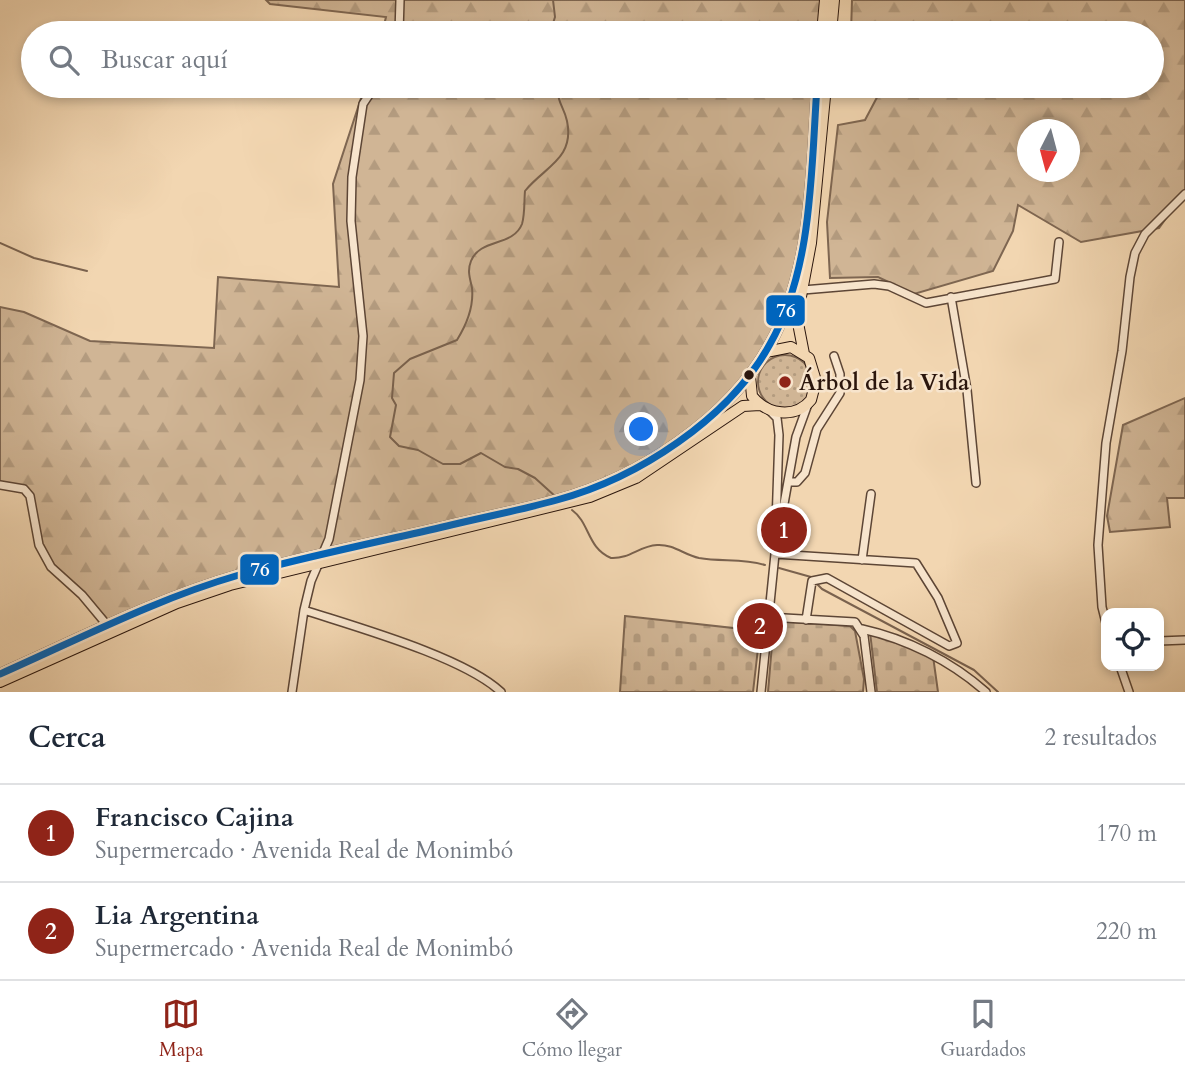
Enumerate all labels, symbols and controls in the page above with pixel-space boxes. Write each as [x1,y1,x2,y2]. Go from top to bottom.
search box [21,21,1164,98]
icon: search [45,41,83,79]
text: Buscar aquí [101,42,228,77]
north arrow [1017,119,1080,182]
line badge: 76 [765,294,806,327]
text: 76 [776,298,796,324]
place label: Árbol de la Vida [799,367,970,398]
unlabelled marker [742,368,756,382]
marker: Árbol de la Vida [777,374,793,390]
your location [624,412,658,446]
pin: 1 [761,504,807,556]
line badge: 76 [239,553,280,586]
text: 76 [250,557,270,583]
pin: 2 [737,600,783,652]
map controls [1101,608,1164,671]
button: locate [1101,608,1164,671]
text: Cerca [28,717,106,758]
text: 2 resultados [1044,722,1157,753]
text: Francisco Cajina [95,800,294,835]
text: 1 [45,818,57,849]
text: 170 m [1096,818,1157,849]
text: Supermercado · Avenida Real de Monimbó [95,835,513,866]
text: Lia Argentina [95,898,259,933]
text: 2 [45,916,57,947]
text: 220 m [1096,916,1157,947]
text: Supermercado · Avenida Real de Monimbó [95,933,513,964]
tab: Mapa [159,995,204,1063]
tab: Cómo llegar [522,995,622,1063]
tab: Guardados [940,995,1026,1063]

